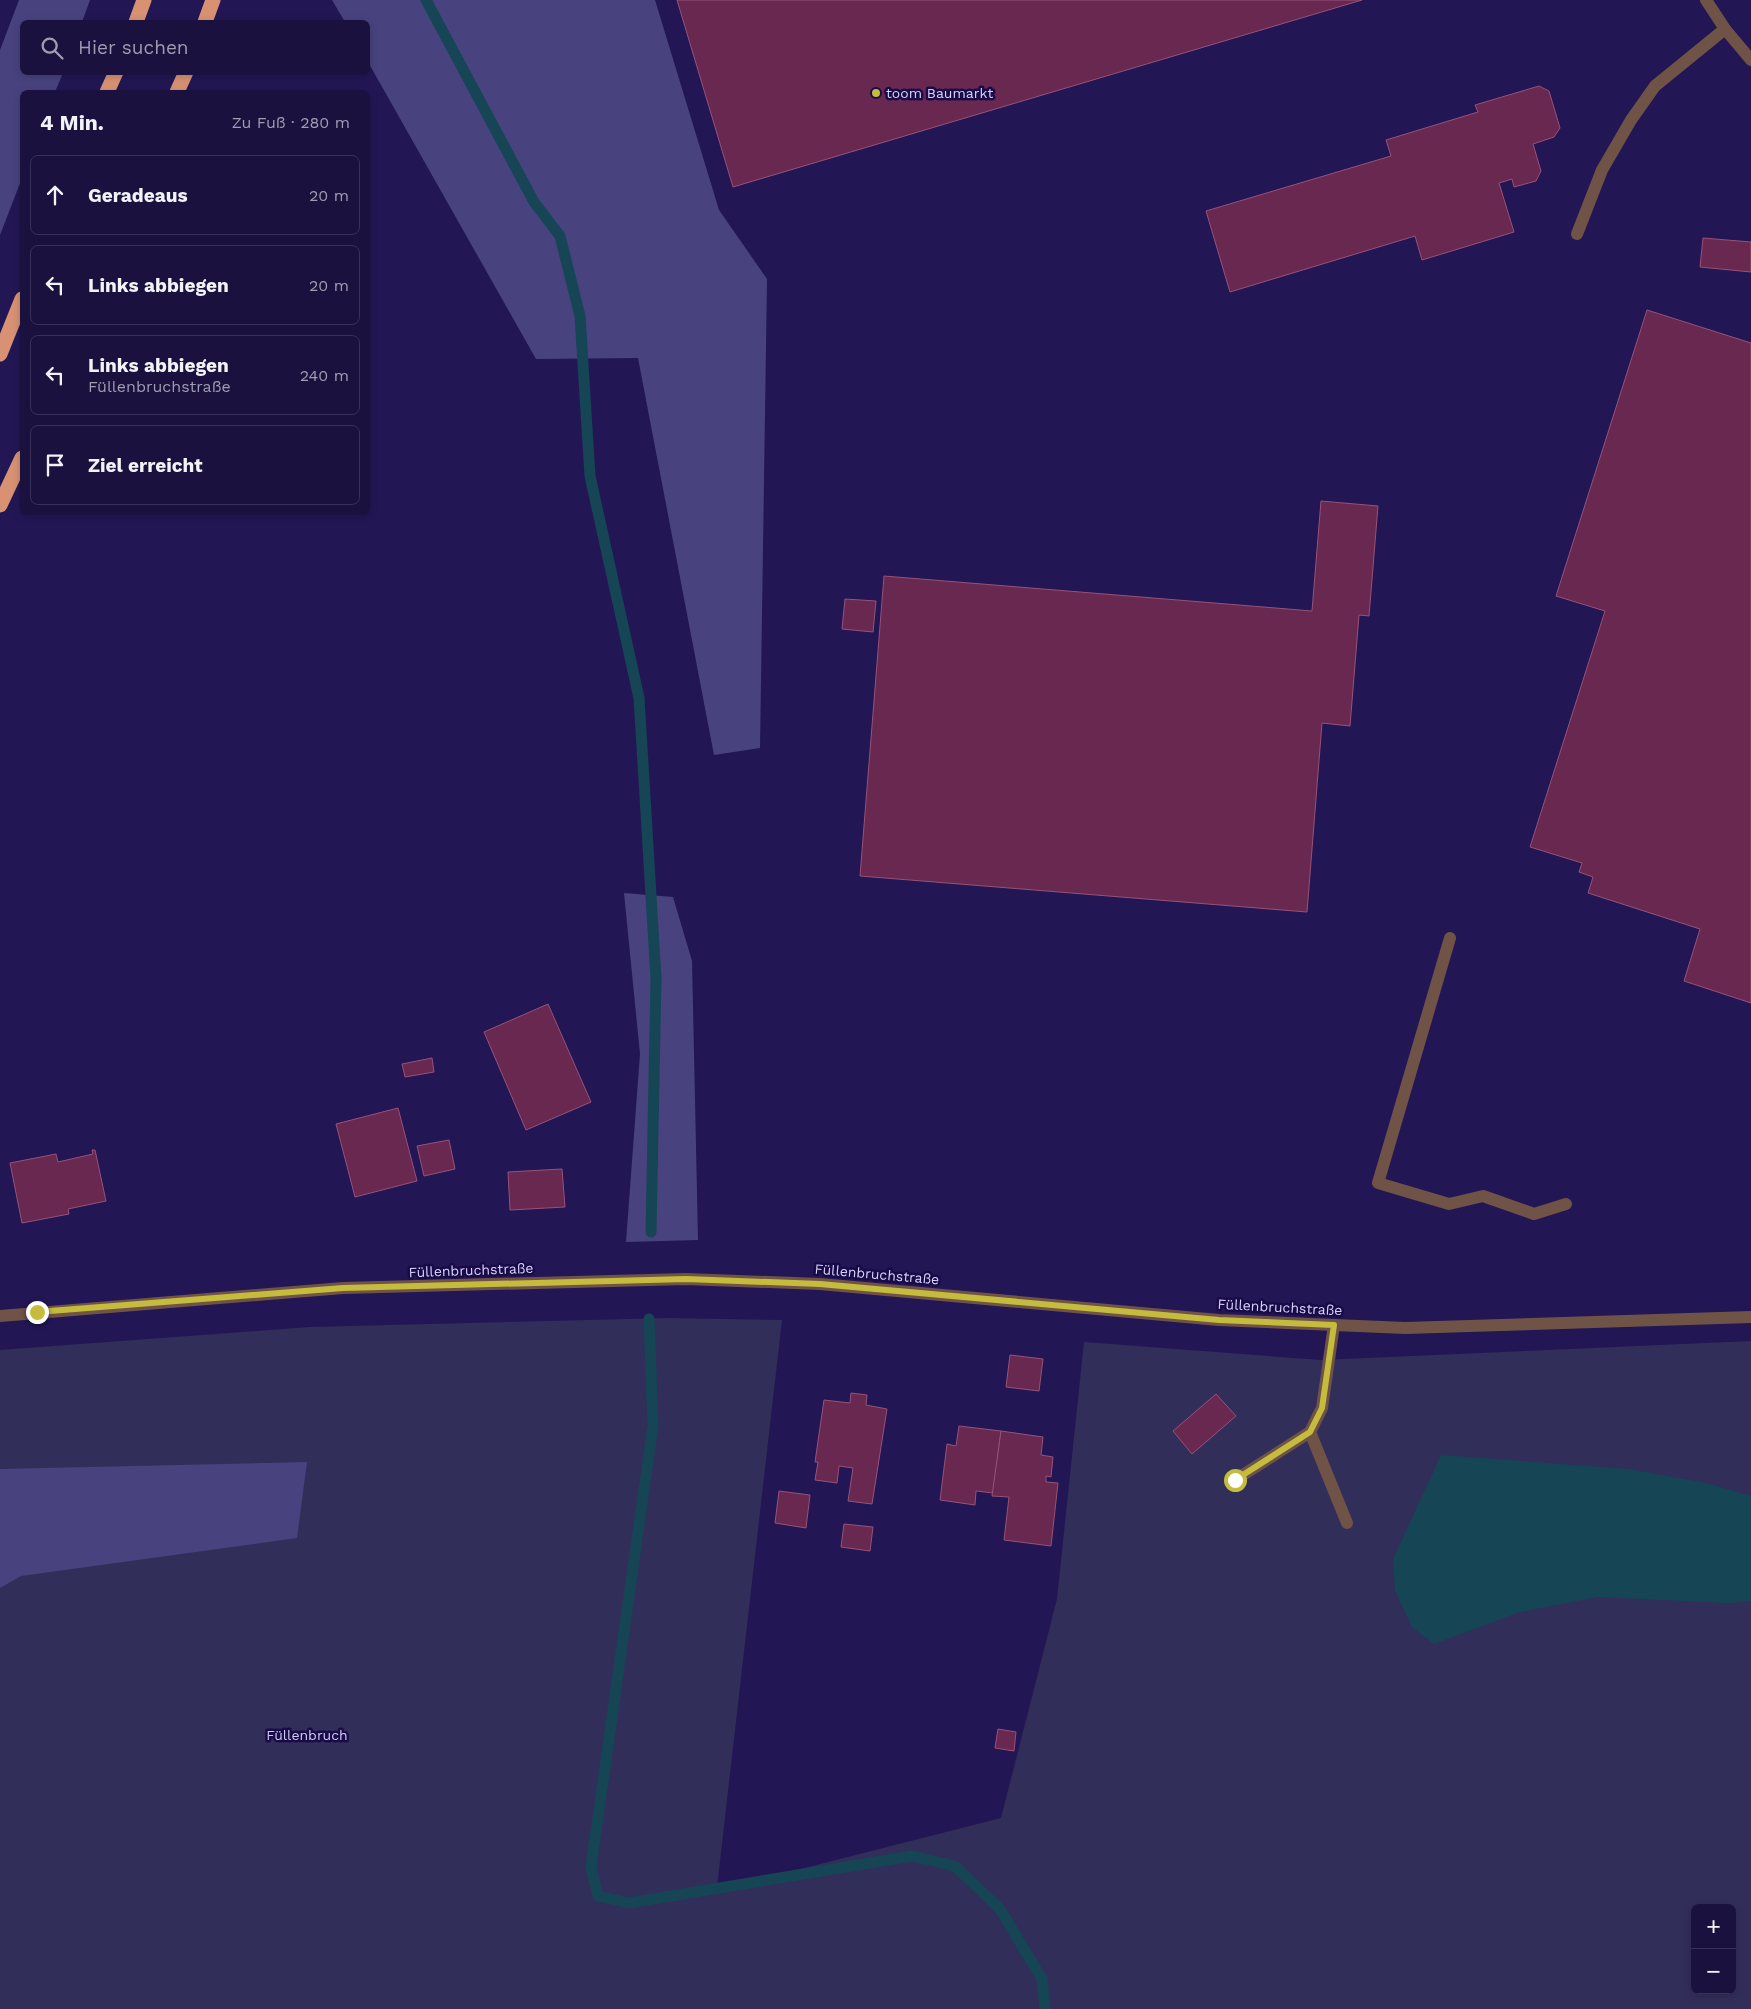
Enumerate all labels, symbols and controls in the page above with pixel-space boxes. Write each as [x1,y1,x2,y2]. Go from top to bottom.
search box [20,20,370,75]
icon: search [38,34,66,62]
text: Hier suchen [78,36,189,59]
place label: toom Baumarkt [886,85,993,101]
marker: toom Baumarkt [870,87,882,99]
text: 4 Min. [40,110,104,135]
text: Zu Fuß · 280 m [232,113,350,132]
icon: ahead [41,181,69,209]
text: Geradeaus [88,184,188,207]
text: 20 m [309,186,349,205]
icon: left [41,271,69,299]
text: Links abbiegen [88,274,229,297]
text: 20 m [309,276,349,295]
text: Links abbiegen [88,354,229,377]
icon: left [41,361,69,389]
text: 240 m [300,366,349,385]
text: Füllenbruchstraße [88,377,231,396]
icon: arrive [41,451,69,479]
text: Ziel erreicht [88,454,203,477]
street label: Füllenbruchstraße [408,1260,534,1280]
street label: Füllenbruchstraße [814,1261,940,1287]
street label: Füllenbruchstraße [1217,1296,1343,1318]
route end [26,1301,49,1324]
route start [1224,1469,1247,1492]
park label: Füllenbruch [266,1727,348,1743]
map controls [1691,1904,1736,1994]
button: + [1691,1904,1736,1949]
button: − [1691,1949,1736,1994]

